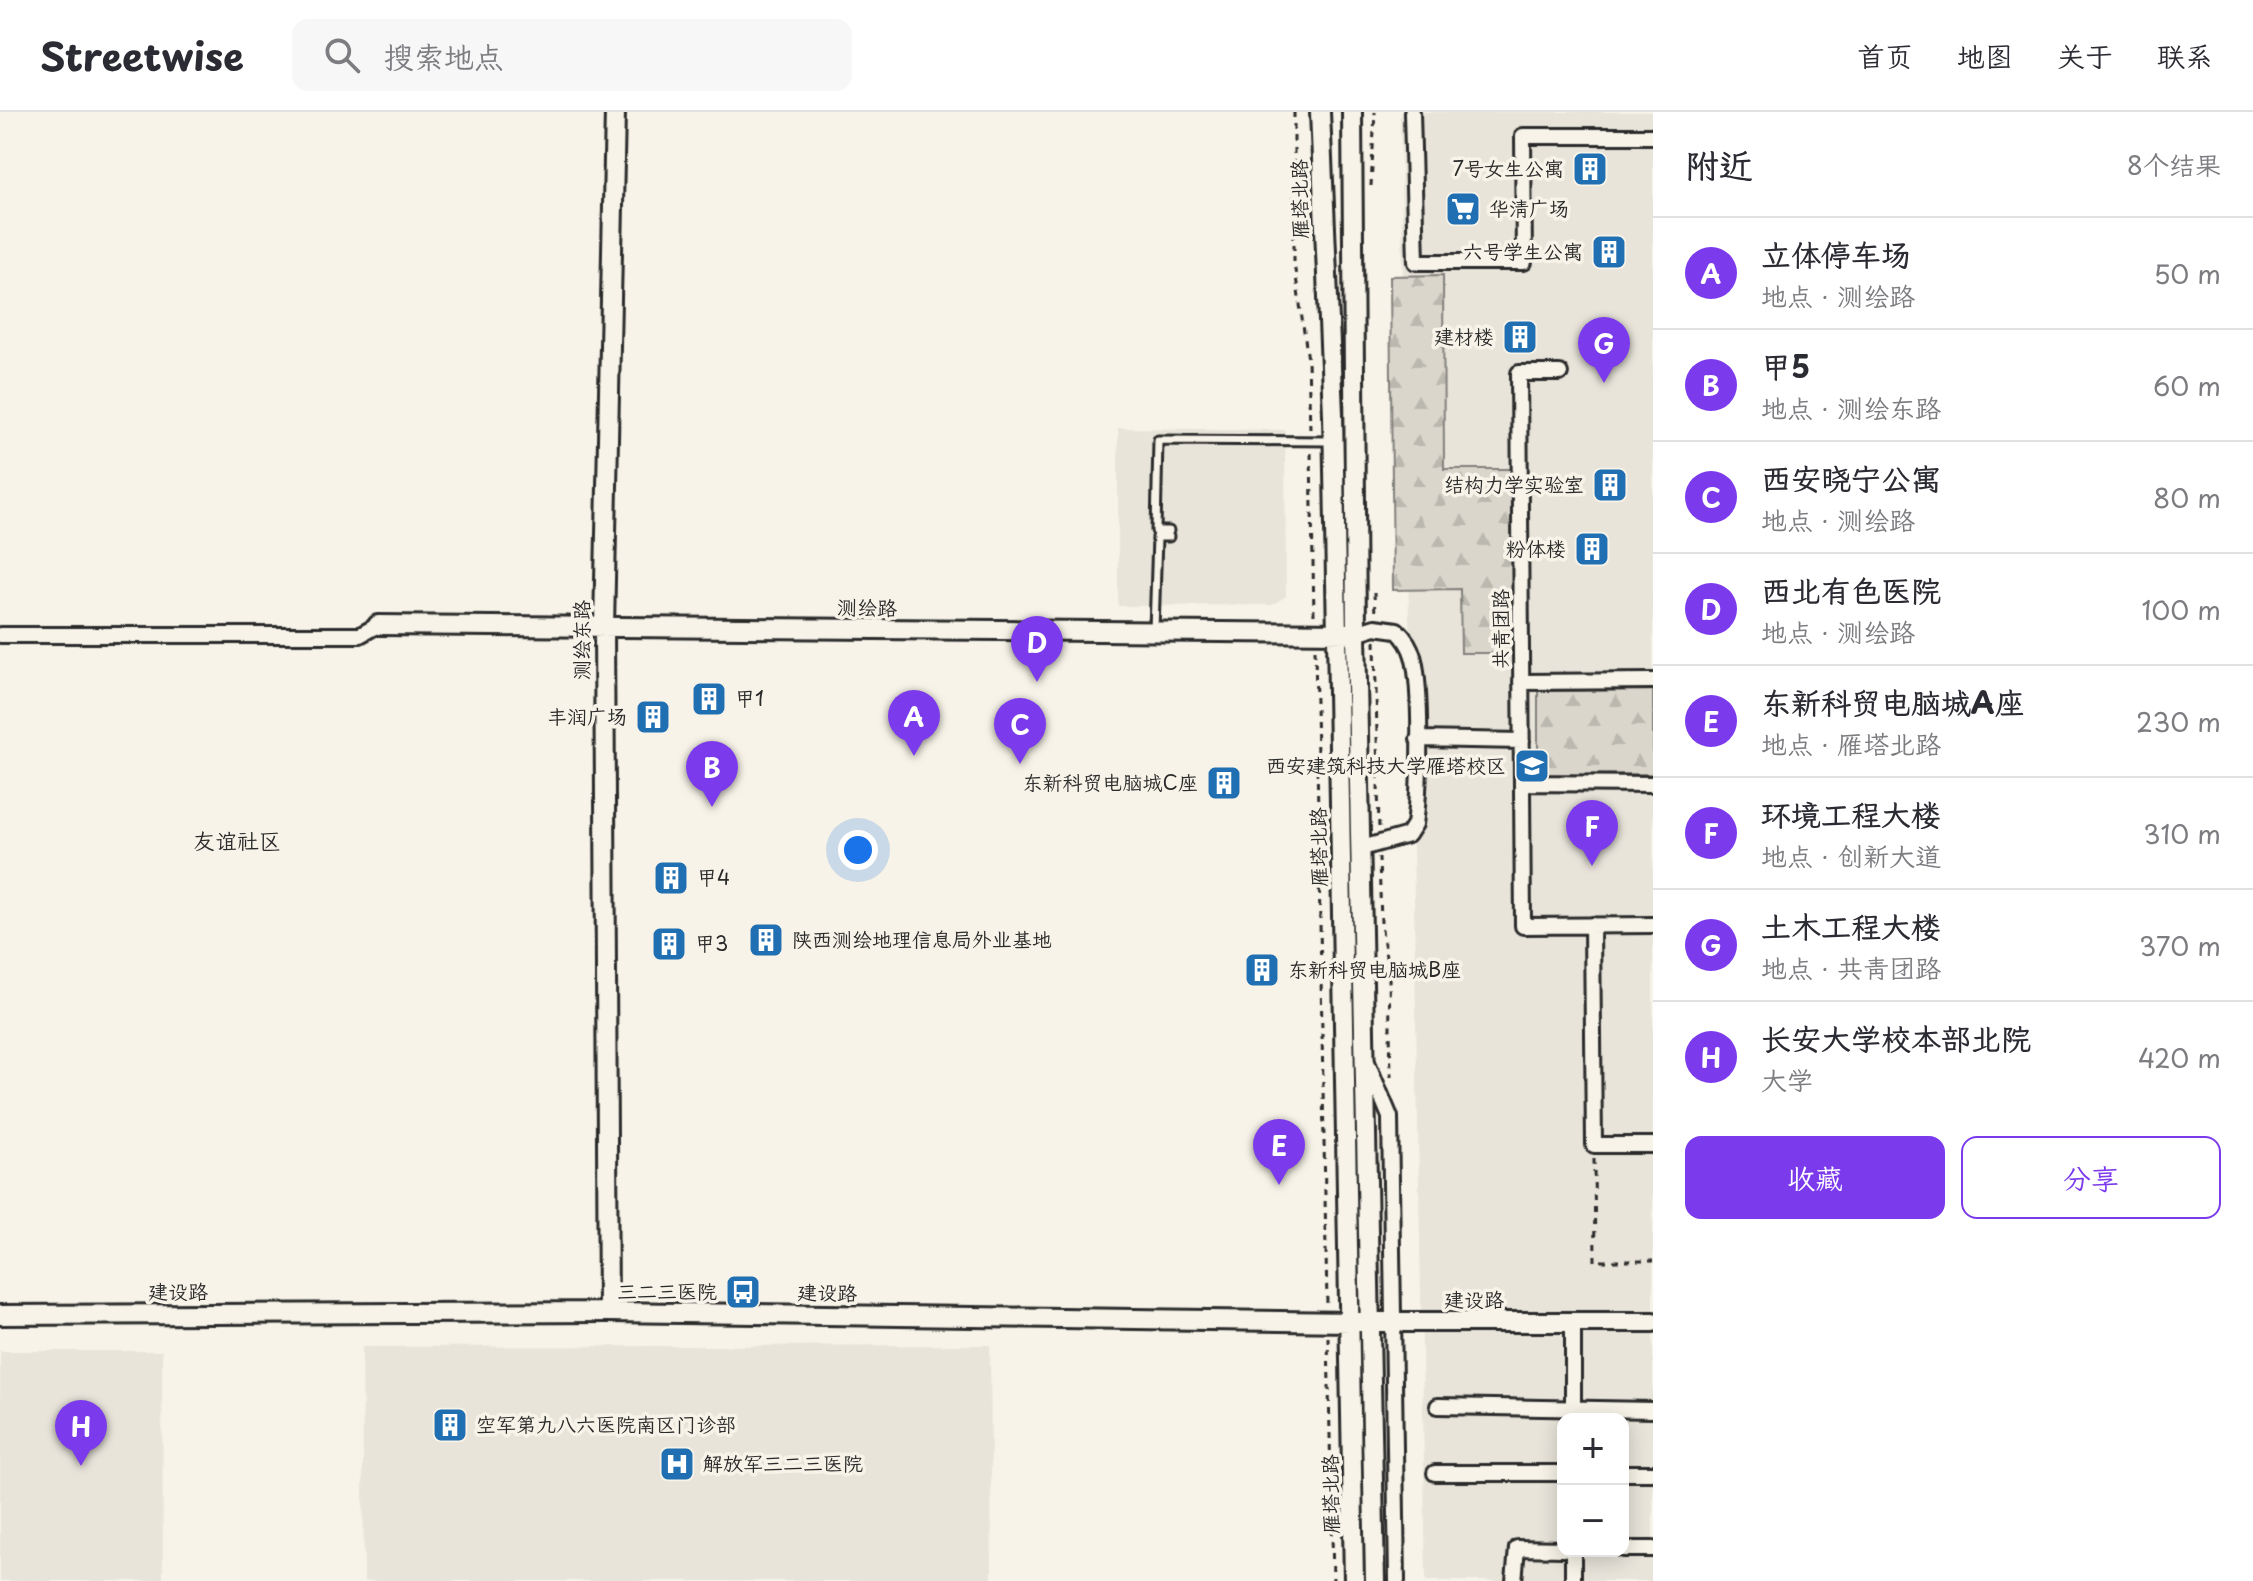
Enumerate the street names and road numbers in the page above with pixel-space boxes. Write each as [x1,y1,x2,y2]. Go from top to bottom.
street label: 雁塔北路 [1283,158,1315,239]
street label: 共青团路 [1485,588,1515,669]
street label: 测绘路 [837,591,898,623]
street label: 测绘东路 [566,599,596,680]
street label: 雁塔北路 [1302,806,1334,887]
street label: 建设路 [148,1276,209,1306]
street label: 建设路 [797,1276,858,1308]
street label: 建设路 [1444,1284,1505,1314]
street label: 雁塔北路 [1314,1453,1346,1534]

